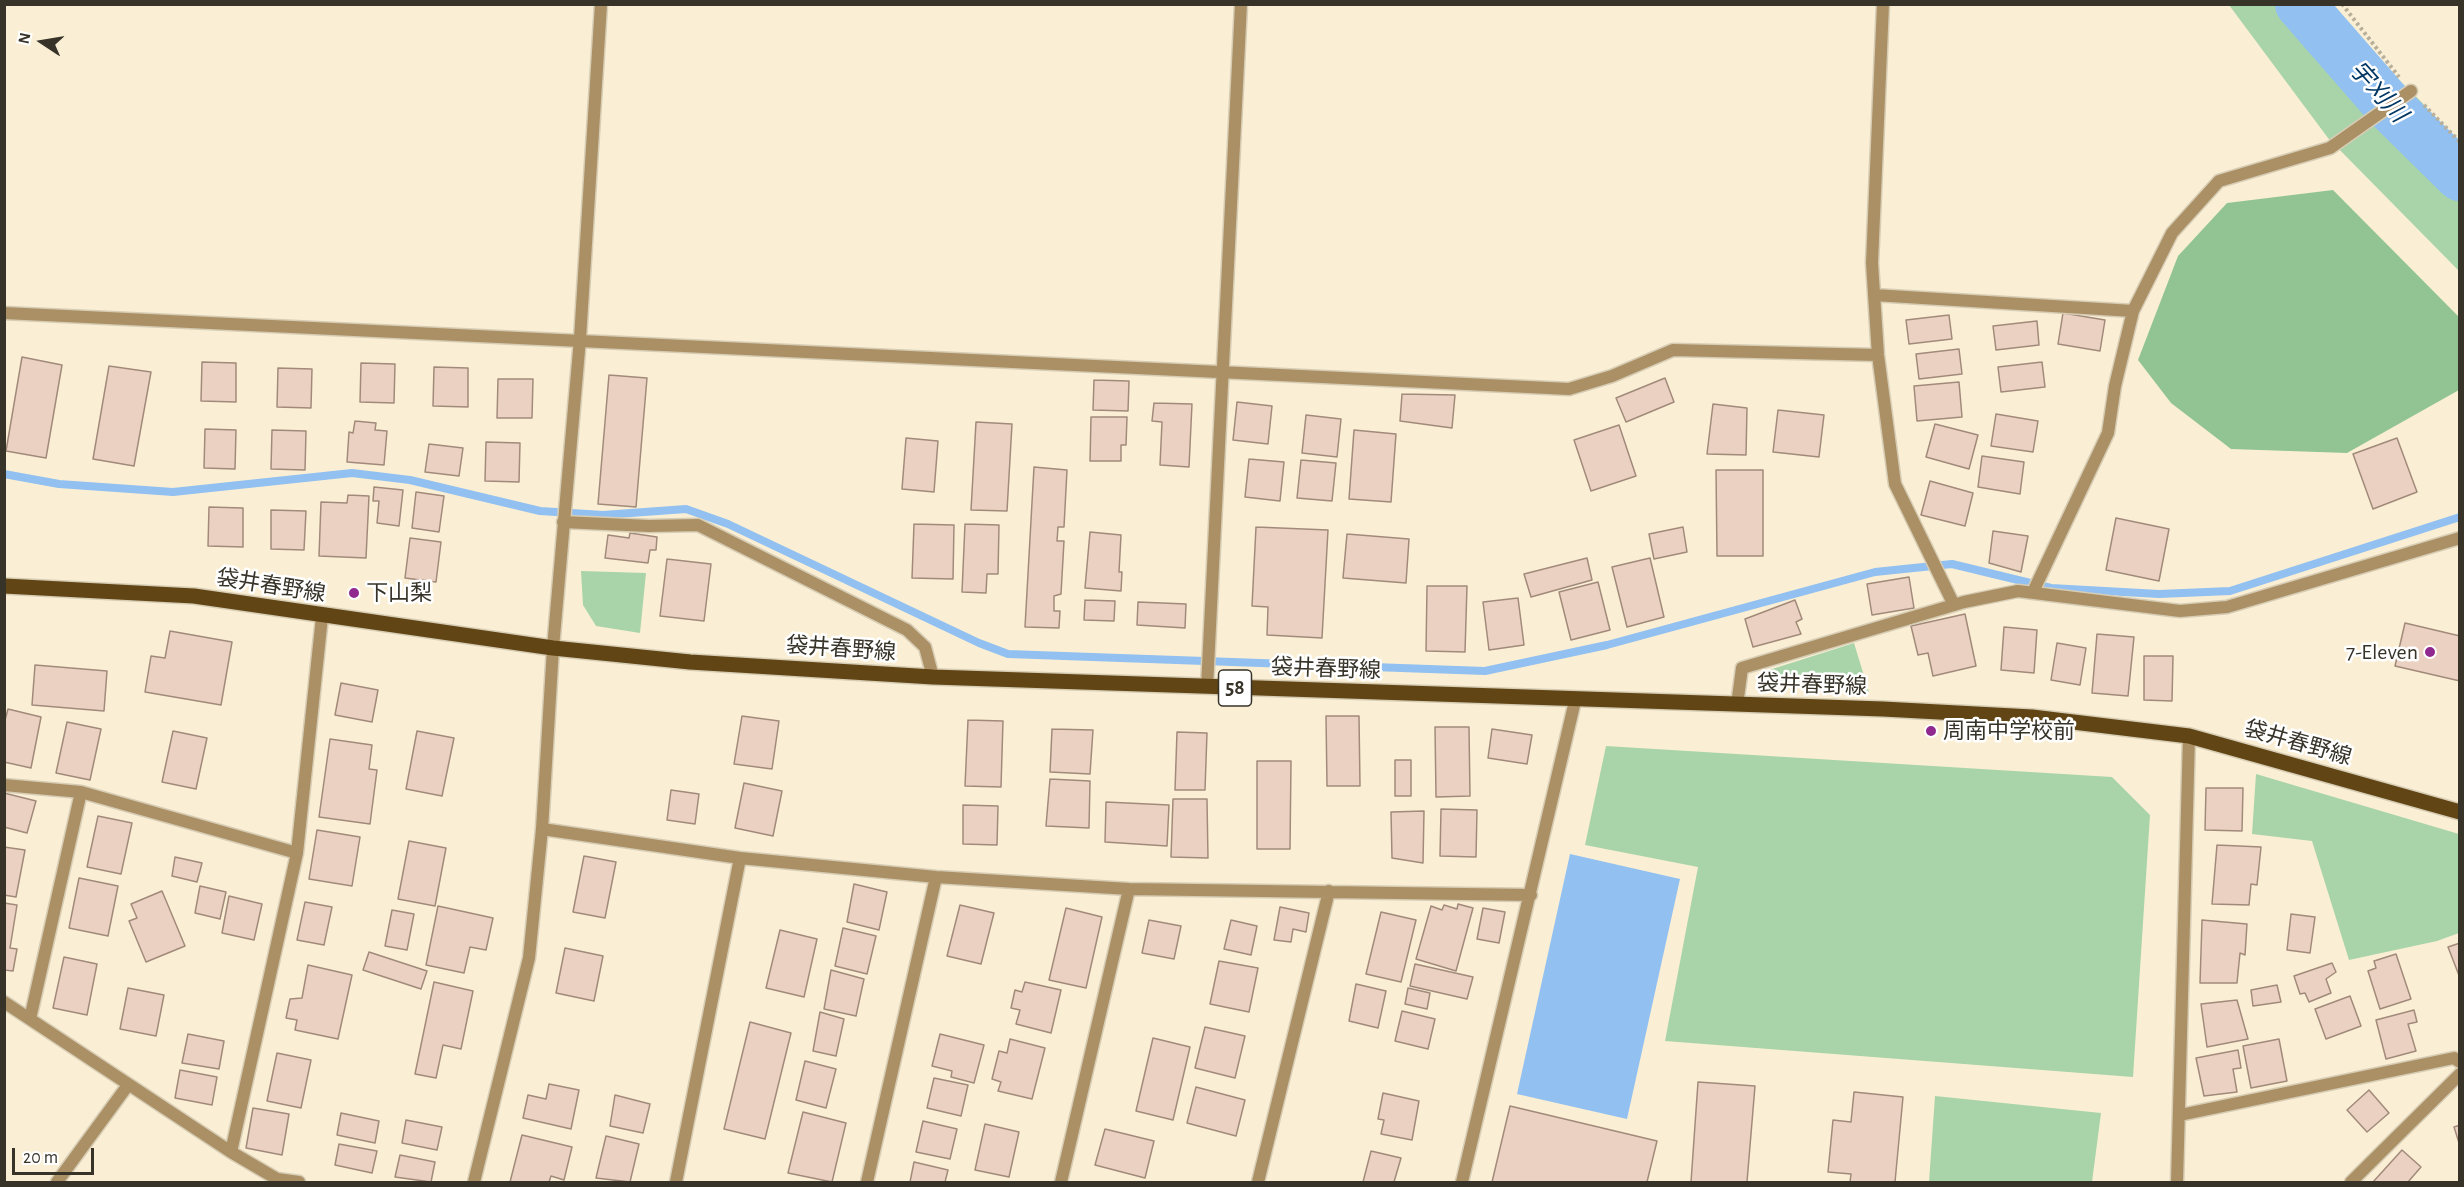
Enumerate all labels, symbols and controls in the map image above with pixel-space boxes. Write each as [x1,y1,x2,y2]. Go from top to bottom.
north arrow [12,12,72,72]
text: N [15,31,33,45]
water label: 宇刈川 [2343,56,2413,128]
street label: 袋井春野線 [215,564,327,608]
place label: 下山梨 [366,580,432,606]
marker: 下山梨 [347,586,361,600]
street label: 袋井春野線 [785,632,897,666]
place label: 7-Eleven [2346,639,2418,665]
marker: 7-Eleven [2423,645,2437,659]
street label: 袋井春野線 [1271,654,1381,684]
road number: 58 [1218,670,1252,706]
street label: 袋井春野線 [1757,670,1867,700]
street label: 袋井春野線 [2241,715,2355,771]
place label: 周南中学校前 [1943,718,2075,744]
marker: 周南中学校前 [1924,724,1938,738]
scale bar [15,1136,98,1174]
text: 20 m [23,1149,58,1167]

